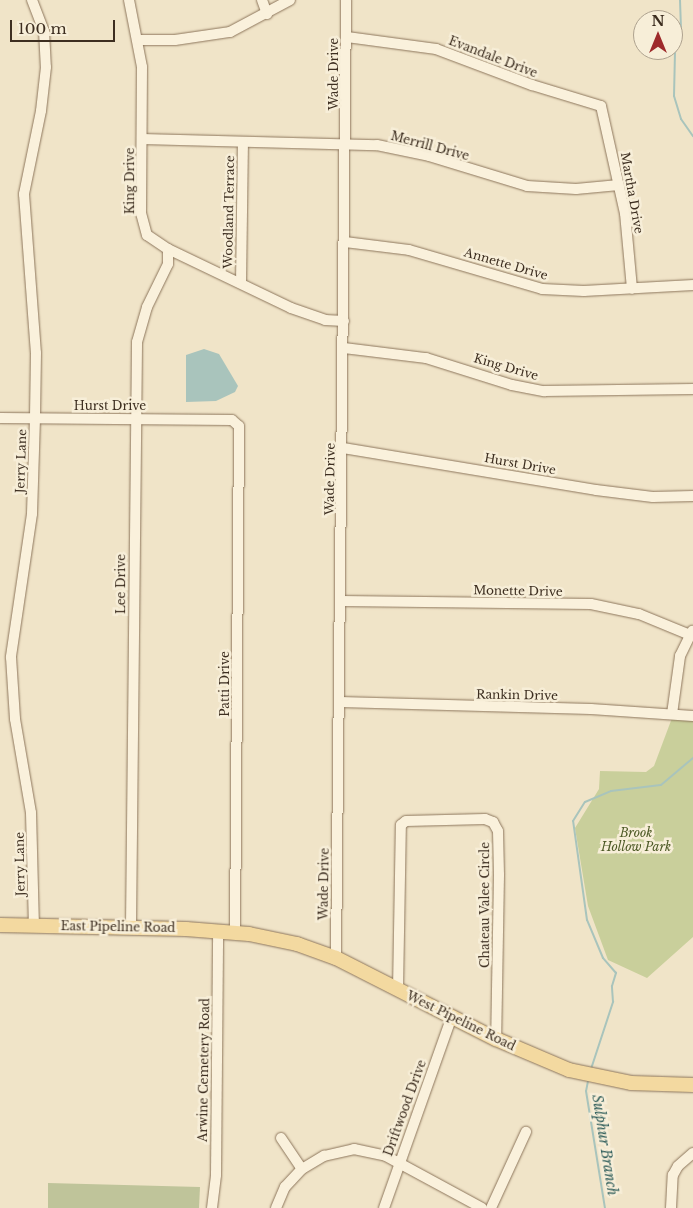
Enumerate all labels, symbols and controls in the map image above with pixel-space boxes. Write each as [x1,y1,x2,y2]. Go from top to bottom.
scale bar [12,10,118,42]
north arrow [633,10,683,60]
text: N [651,12,665,30]
text: 100 m [18,19,67,38]
street label: Evandale Drive [447,33,539,81]
street label: Wade Drive [327,38,341,110]
street label: Merrill Drive [389,129,471,163]
street label: King Drive [123,148,137,214]
street label: Martha Drive [618,151,646,235]
street label: Woodland Terrace [221,155,237,269]
street label: Annette Drive [463,245,549,283]
street label: King Drive [472,351,540,383]
street label: Hurst Drive [74,399,146,413]
street label: Jerry Lane [13,429,29,493]
street label: Wade Drive [322,443,338,515]
street label: Hurst Drive [483,451,557,477]
street label: Lee Drive [114,554,128,614]
street label: Monette Drive [473,583,563,599]
street label: Patti Drive [218,651,232,717]
street label: Rankin Drive [476,687,558,703]
park label: Brook Hollow Park [601,826,671,854]
street label: Jerry Lane [12,832,28,896]
street label: Chateau Valee Circle [478,842,492,968]
street label: Wade Drive [316,848,332,920]
street label: East Pipeline Road [61,919,175,935]
street label: West Pipeline Road [404,988,518,1054]
street label: Arwine Cemetery Road [196,998,212,1142]
street label: Driftwood Drive [381,1058,429,1158]
water label: Sulphur Branch [589,1093,621,1197]

